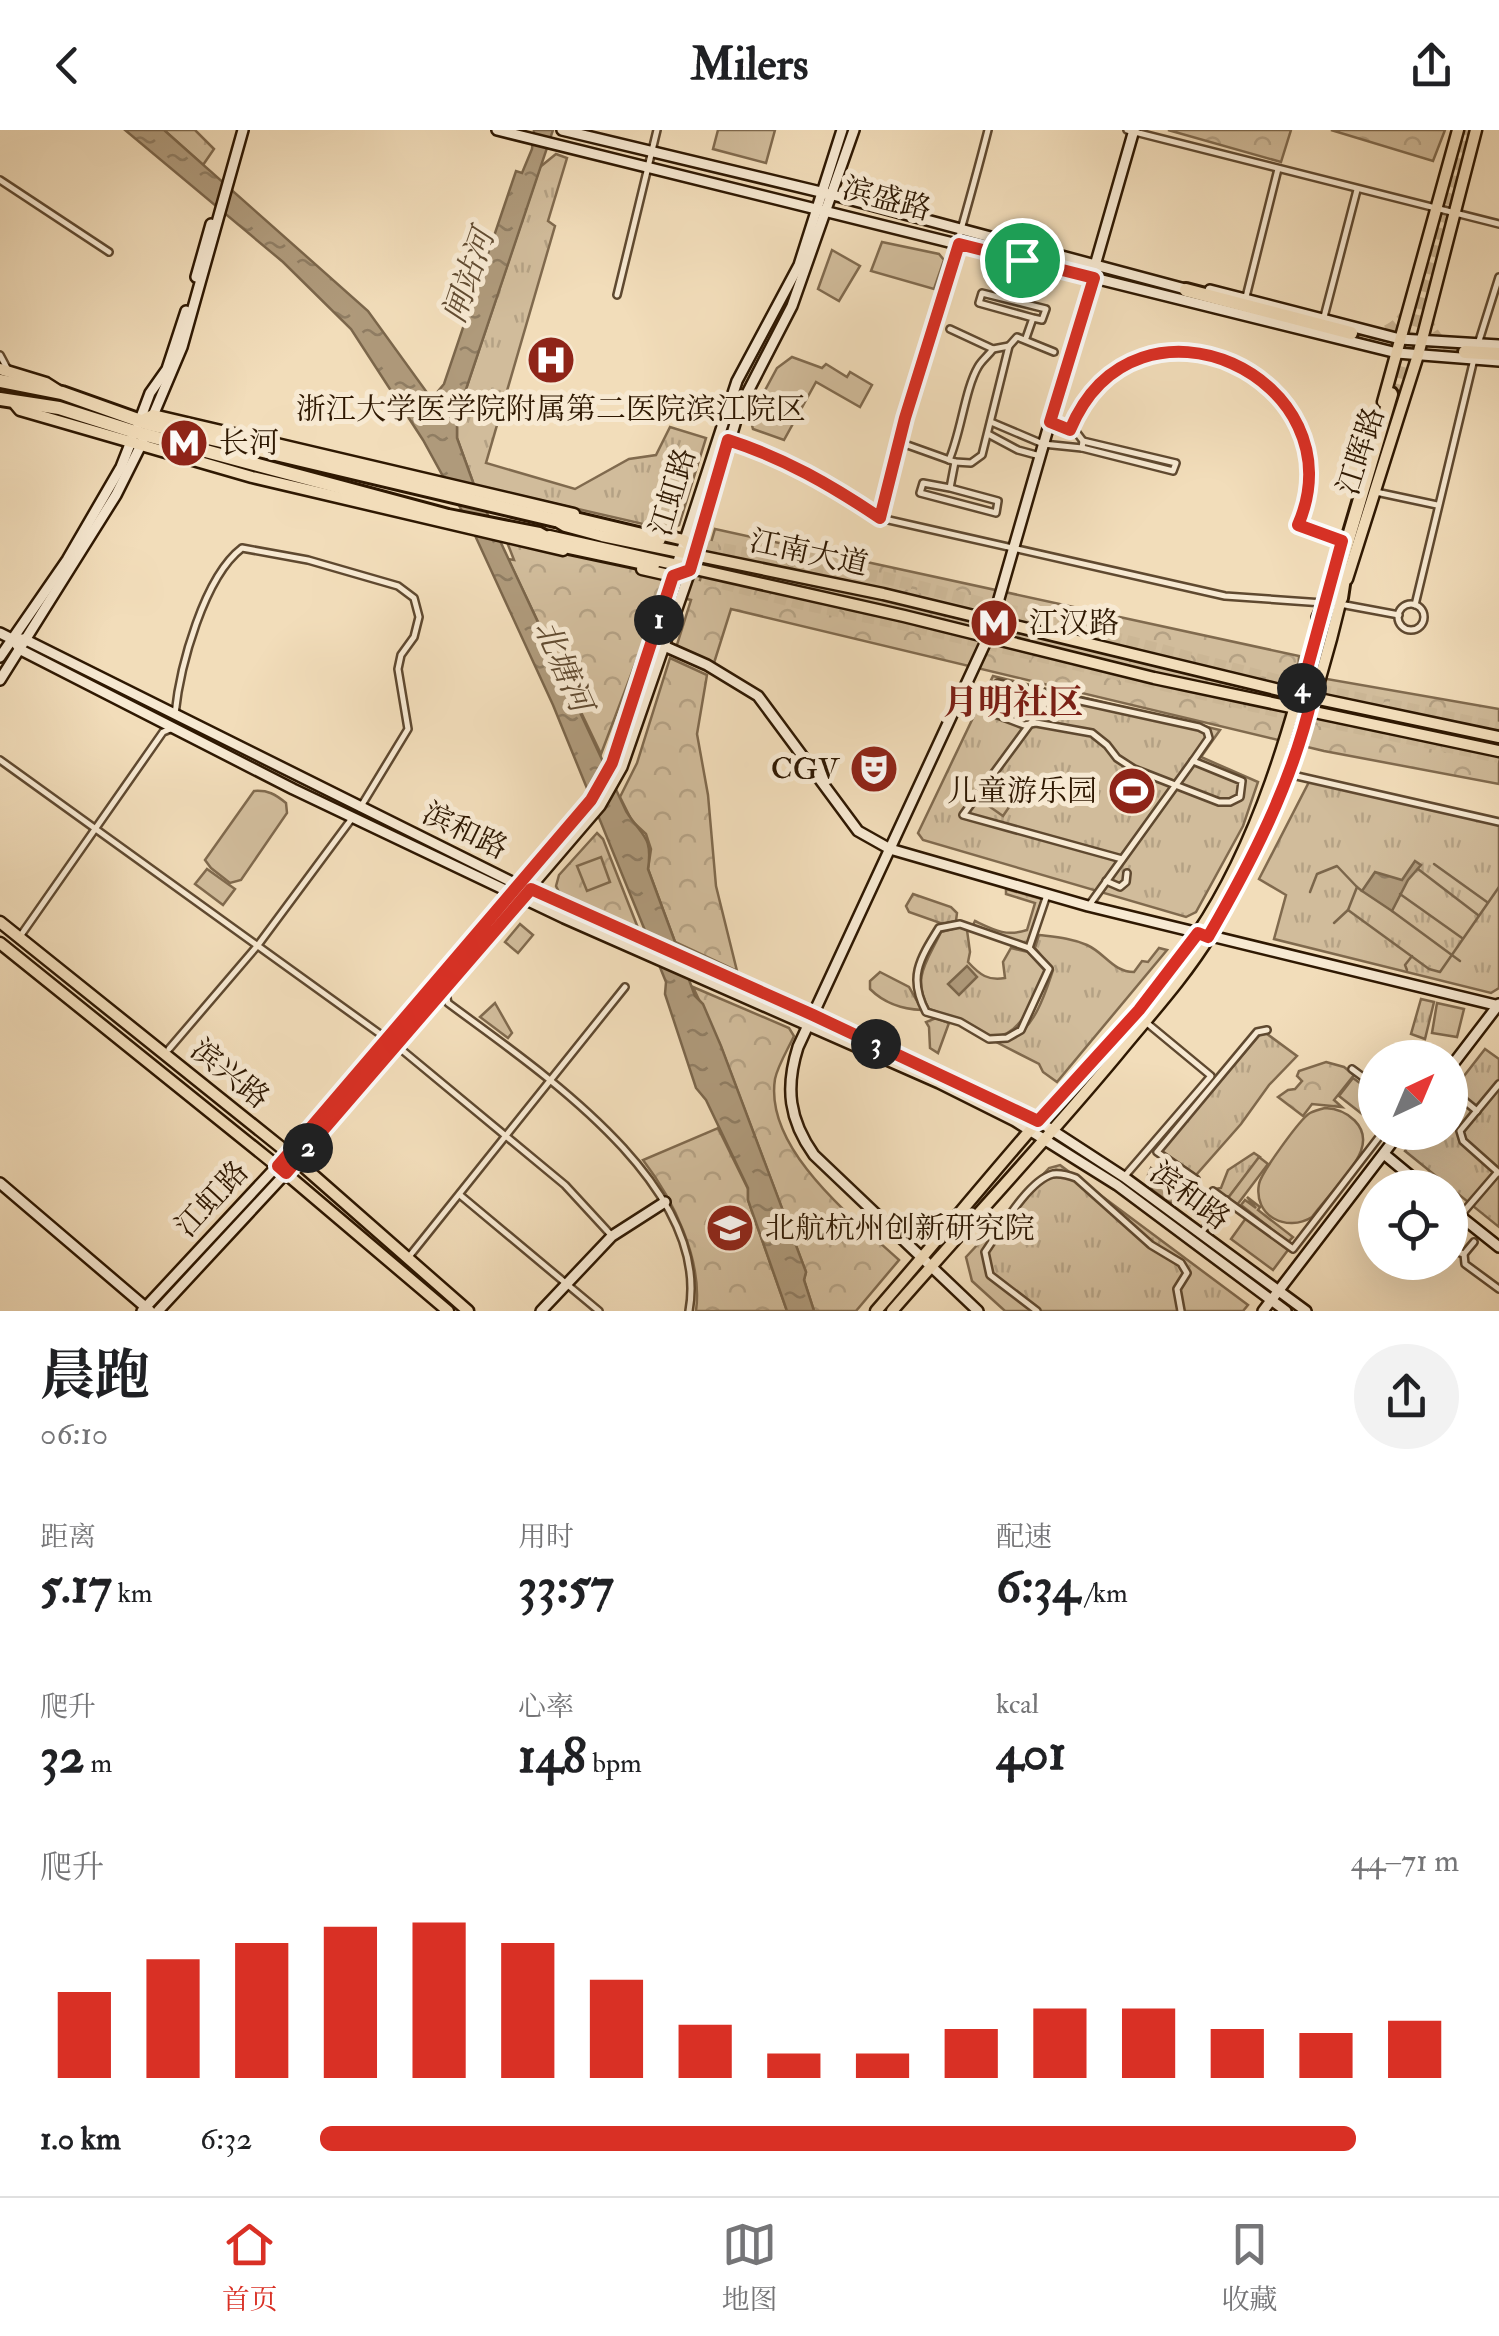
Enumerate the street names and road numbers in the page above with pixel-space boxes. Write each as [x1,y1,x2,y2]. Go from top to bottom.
street label: 滨盛路 [839,169,935,229]
street label: 江晖路 [1329,402,1393,500]
street label: 江虹路 [642,444,704,540]
street label: 江南大道 [746,522,872,584]
street label: 滨和路 [416,795,514,867]
street label: 滨兴路 [183,1031,277,1117]
street label: 江虹路 [168,1153,256,1245]
street label: 滨和路 [1143,1154,1237,1238]

